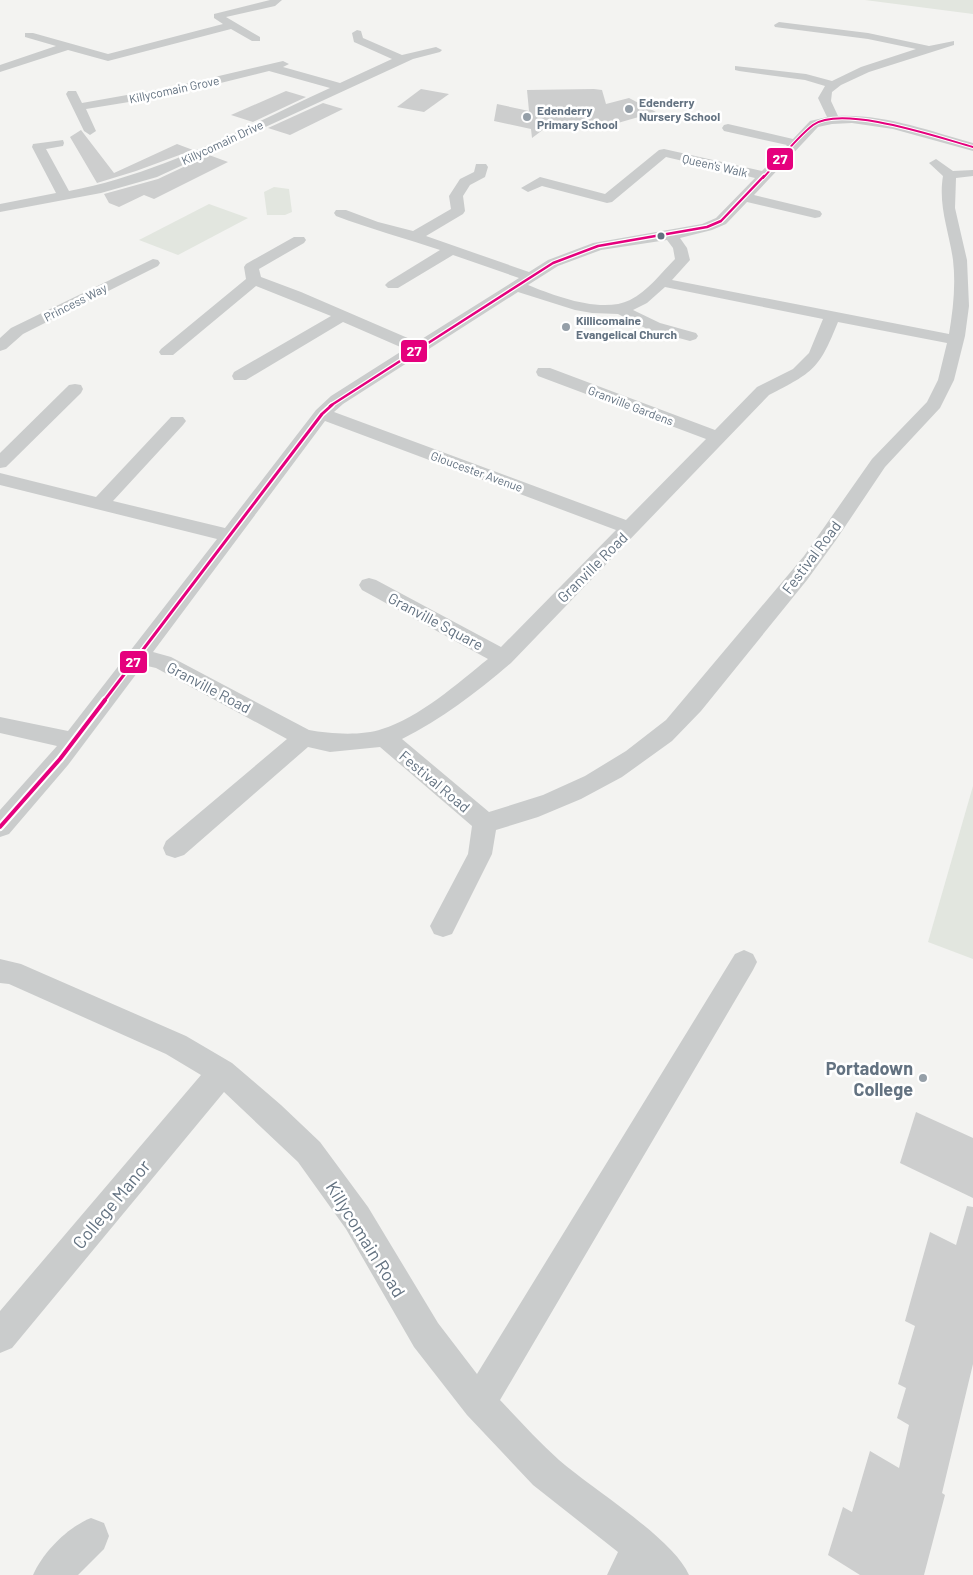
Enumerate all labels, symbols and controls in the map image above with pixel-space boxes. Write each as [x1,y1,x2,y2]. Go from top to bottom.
street label: Killycomain Grove [128,73,220,105]
place label: Edenderry Nursery School [639,95,720,123]
place label: Edenderry Primary School [537,103,618,131]
marker: Edenderry Nursery School [623,103,635,115]
marker: Edenderry Primary School [521,111,533,123]
street label: Killycomain Drive [179,117,265,167]
line badge: 27 [766,147,794,171]
text: 27 [773,150,787,167]
street label: Queen's Walk [681,151,749,179]
unlabelled marker [656,231,666,241]
street label: Princess Way [41,280,109,324]
place label: Killicomaine Evangelical Church [576,313,677,341]
marker: Killicomaine Evangelical Church [560,321,572,333]
line badge: 27 [400,339,428,363]
text: 27 [407,342,421,359]
street label: Granville Gardens [586,382,676,428]
street label: Gloucester Avenue [429,448,525,494]
street label: Festival Road [778,517,844,597]
street label: Granville Road [553,528,631,606]
street label: Granville Square [385,588,487,654]
line badge: 27 [119,650,148,674]
text: 27 [126,653,140,670]
street label: Granville Road [164,657,254,717]
street label: Festival Road [396,746,474,816]
place label: Portadown College [826,1057,913,1100]
marker: Portadown College [917,1072,929,1084]
street label: College Manor [67,1155,155,1253]
street label: Killycomain Road [321,1177,411,1301]

